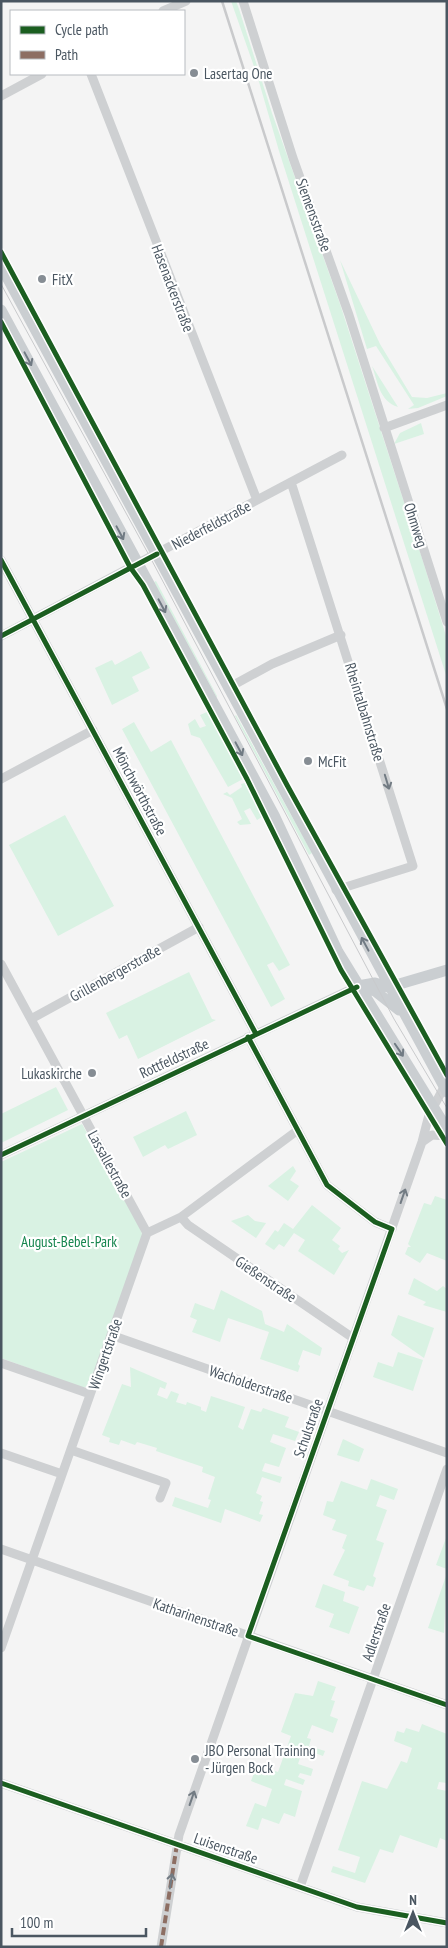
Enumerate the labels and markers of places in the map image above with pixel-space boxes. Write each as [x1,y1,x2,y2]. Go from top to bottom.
place label: Lasertag One [204,64,273,83]
marker: Lasertag One [188,67,200,79]
place label: FitX [52,270,74,289]
marker: FitX [36,273,48,285]
place label: McFit [318,752,346,771]
marker: McFit [302,755,314,767]
place label: Lukaskirche [21,1064,82,1083]
marker: Lukaskirche [86,1067,98,1079]
place label: JBO Personal Training - Jürgen Bock [204,1741,316,1777]
marker: JBO Personal Training - Jürgen Bock [189,1753,201,1765]

